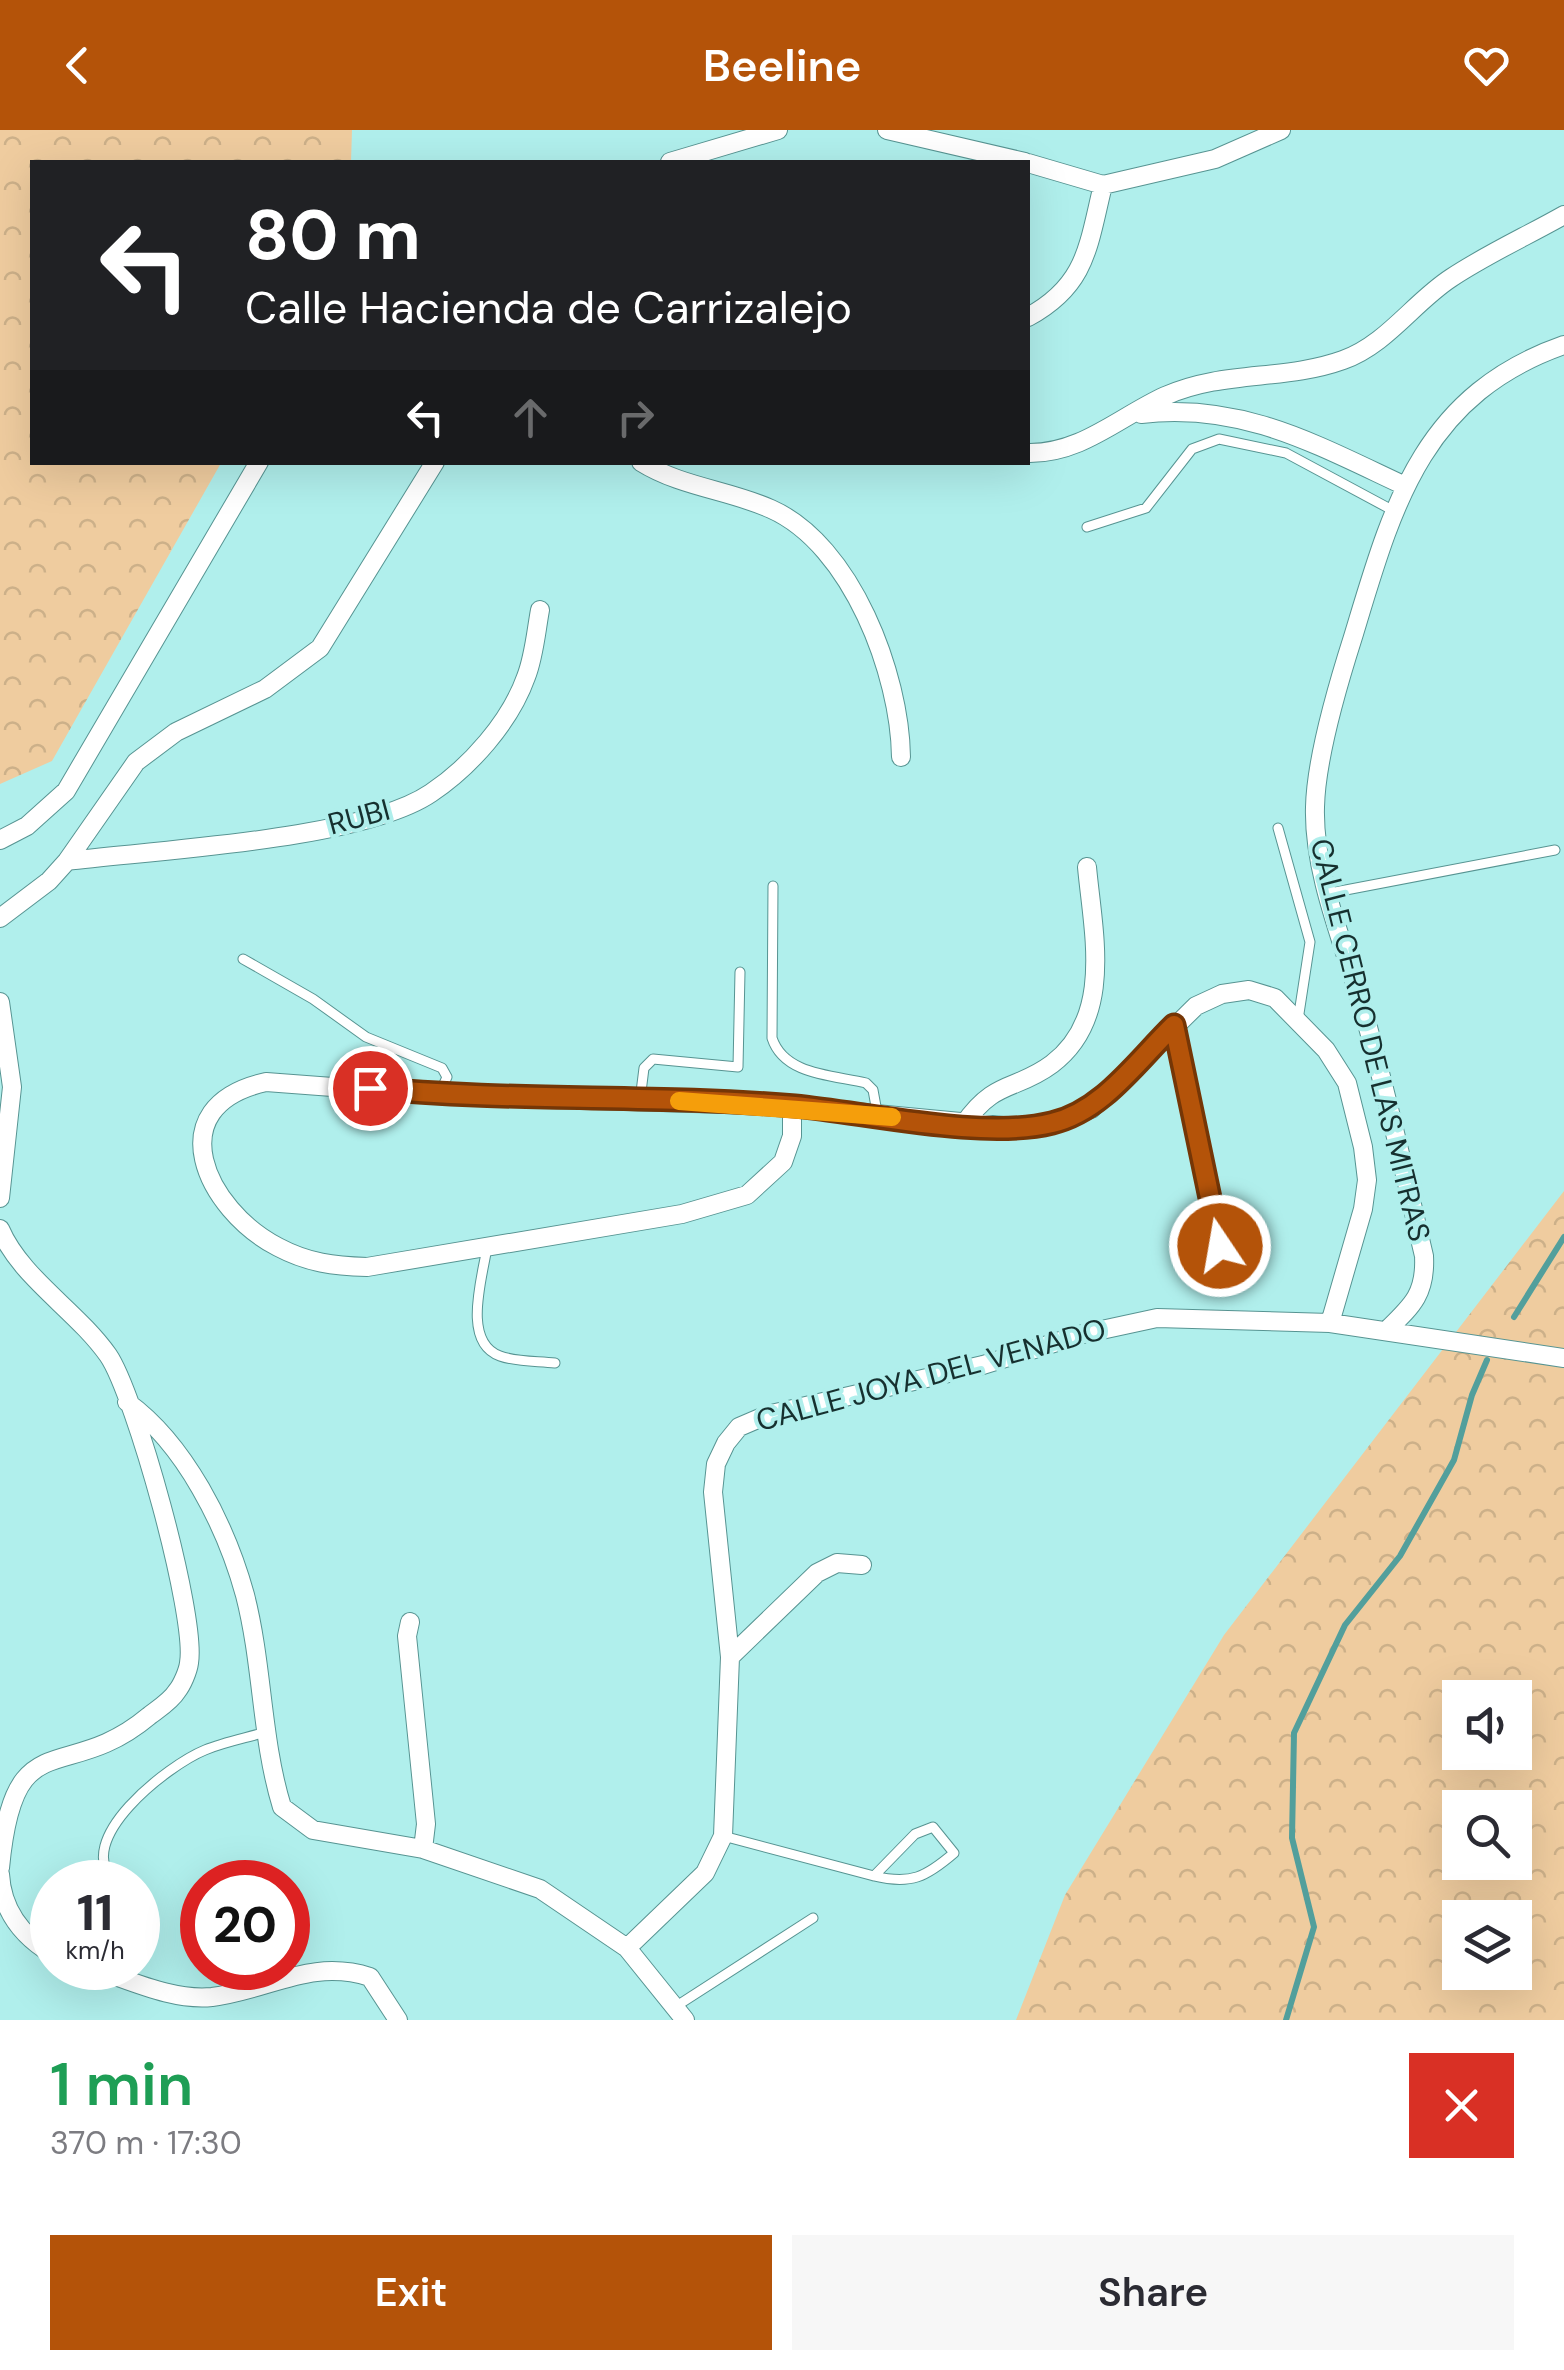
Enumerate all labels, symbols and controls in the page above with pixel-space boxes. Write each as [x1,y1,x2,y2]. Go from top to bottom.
text: Beeline [703,36,861,95]
icon: back [50,38,105,93]
icon: heart [1459,38,1514,93]
text: 80 m [245,190,421,281]
icon: left [80,200,210,330]
text: Calle Hacienda de Carrizalejo [245,278,852,337]
icon: left [398,390,453,445]
icon: ahead [503,390,558,445]
icon: right [608,390,663,445]
street label: RUBI [324,790,394,843]
street label: CALLE CERRO DE LAS MITRAS [1302,834,1439,1245]
pin [328,1046,413,1131]
icon: arrive [343,1061,398,1116]
position arrow [1168,1194,1272,1298]
street label: CALLE JOYA DEL VENADO [752,1309,1110,1440]
map controls [1442,1680,1532,1990]
button: sound [1442,1680,1532,1770]
button: search [1442,1790,1532,1880]
speed limit sign: 20 [180,1860,310,1990]
text: 11 [77,1880,113,1946]
button: layers [1442,1900,1532,1990]
text: km/h [65,1934,125,1967]
text: 1 min [50,2045,193,2124]
button: close [1409,2053,1514,2158]
text: 370 m · 17:30 [50,2122,242,2164]
button: Exit [50,2235,772,2350]
button: Share [792,2235,1514,2350]

